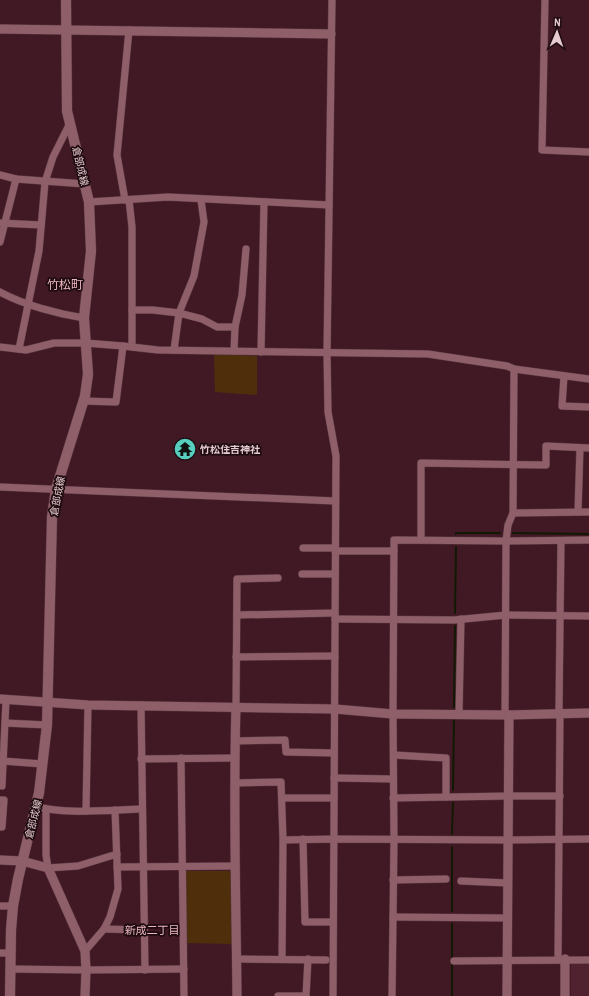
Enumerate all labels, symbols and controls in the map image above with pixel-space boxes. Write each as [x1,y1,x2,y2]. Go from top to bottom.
north arrow [537,12,577,52]
text: N [554,15,561,29]
street label: 倉部成線 [70,145,91,187]
district label: 竹松町 [47,277,83,293]
temple icon: 竹松住吉神社 [172,436,198,462]
place label: 竹松住吉神社 [199,443,261,456]
street label: 倉部成線 [47,475,68,517]
street label: 倉部成線 [22,798,45,840]
district label: 新成二丁目 [125,923,180,937]

